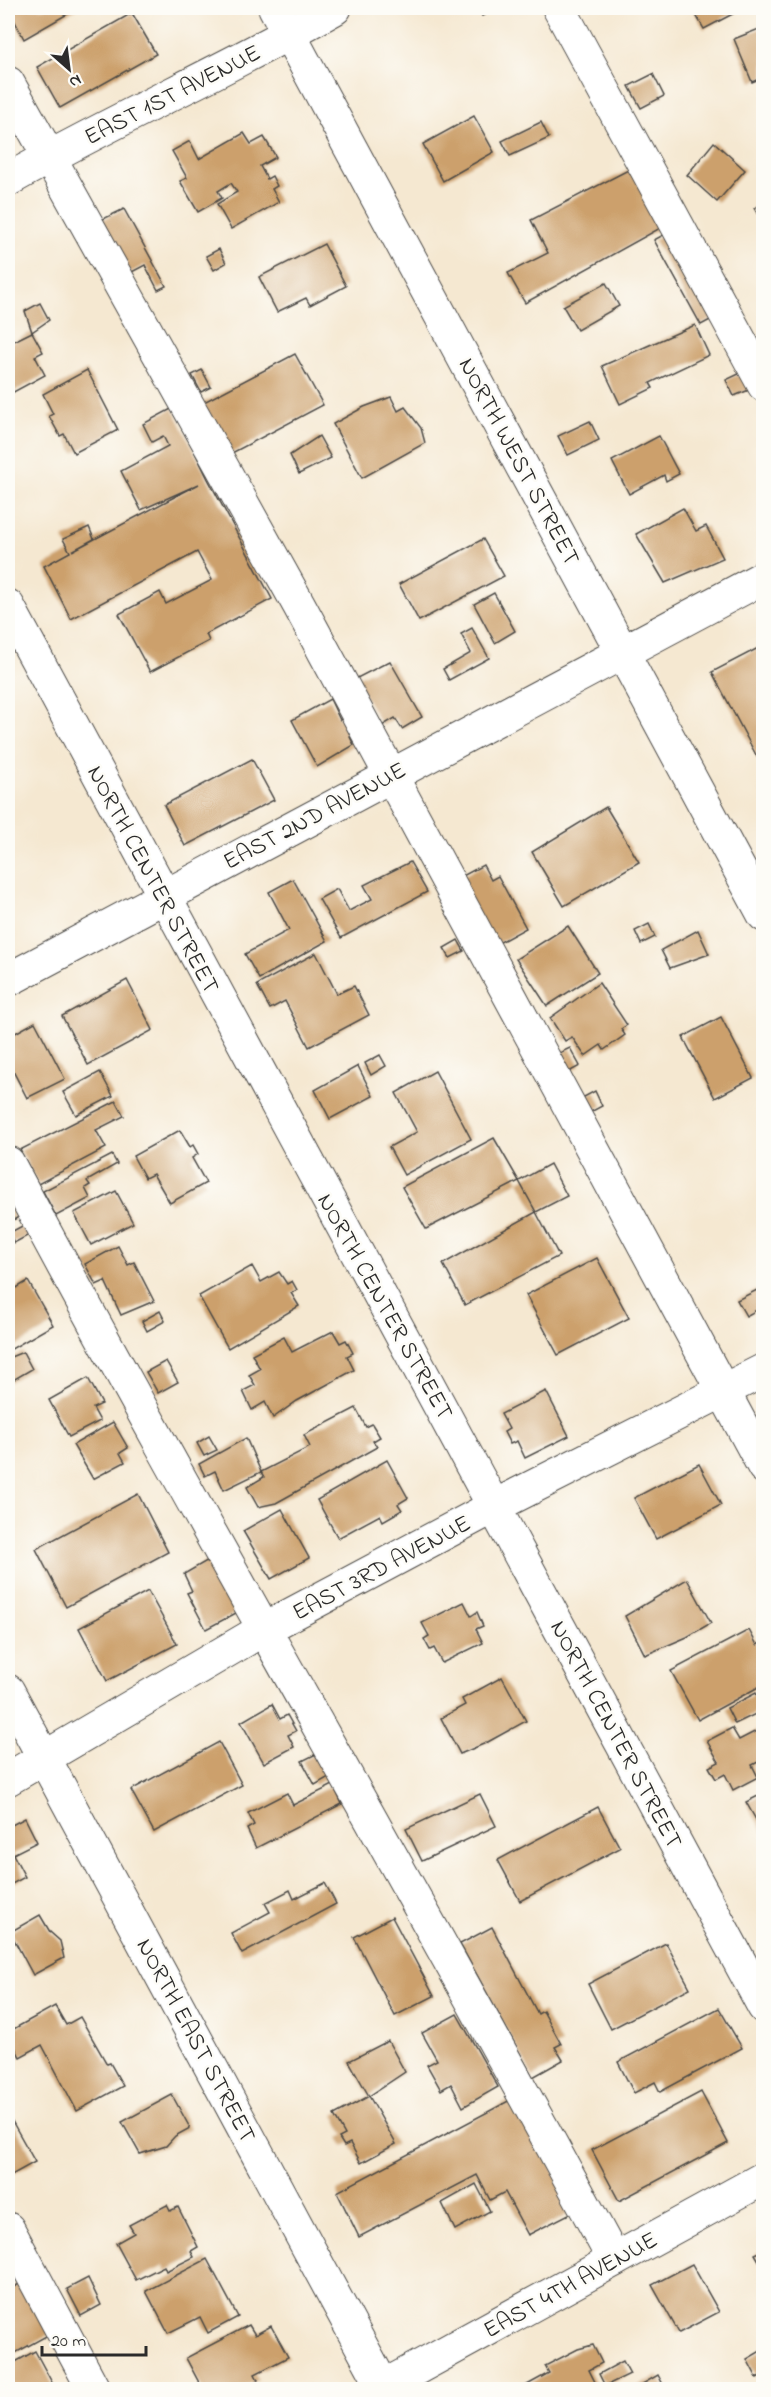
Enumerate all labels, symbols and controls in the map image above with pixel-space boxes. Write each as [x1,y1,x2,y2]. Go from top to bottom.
street label: EAST 1ST AVENUE [79,37,267,156]
north arrow [39,39,99,99]
text: N [65,67,86,94]
street label: NORTH WEST STREET [448,352,588,573]
street label: EAST 2ND AVENUE [217,754,413,880]
street label: NORTH CENTER STREET [77,760,227,1001]
street label: NORTH CENTER STREET [307,1188,461,1427]
street label: EAST 3RD AVENUE [287,1507,478,1631]
street label: NORTH CENTER STREET [540,1615,690,1856]
street label: NORTH EAST STREET [126,1933,264,2150]
street label: EAST 4TH AVENUE [478,2224,665,2349]
scale bar [42,2319,146,2357]
text: 20 m [51,2329,86,2355]

